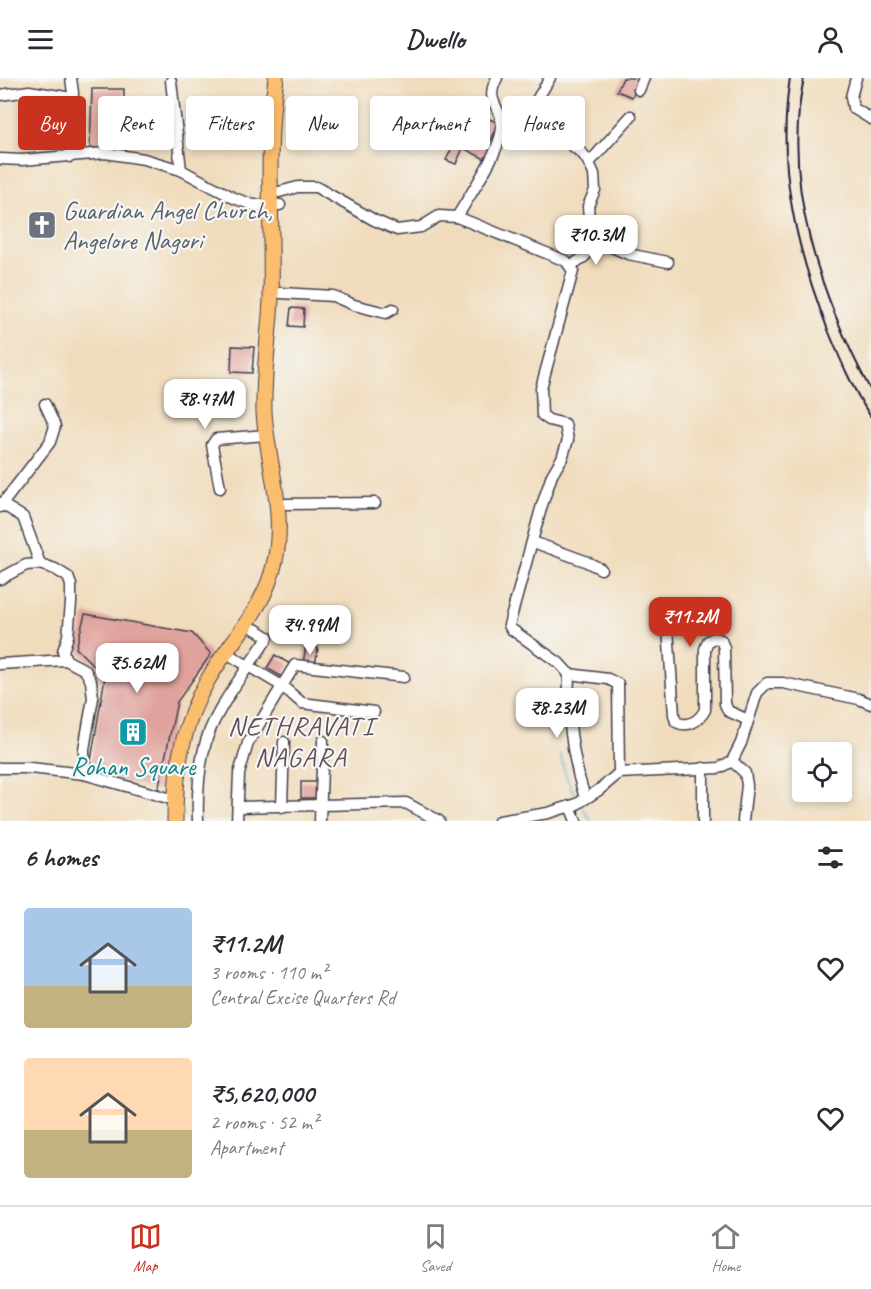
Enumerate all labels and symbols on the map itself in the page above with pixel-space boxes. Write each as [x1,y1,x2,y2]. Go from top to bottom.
place label: Guardian Angel Church, Angelore Nagori [63,194,273,257]
church icon: Guardian Angel Church, Angelore Nagori [26,209,58,241]
pin: ₹10.3M [547,215,645,266]
pin: ₹8.47M [156,379,254,430]
pin: ₹11.2M [641,597,739,648]
pin: ₹4.99M [261,605,359,656]
pin: ₹5.62M [88,643,186,694]
pin: ₹8.23M [508,688,606,739]
district label: NETHRAVATI NAGARA [228,709,379,774]
building icon: Rohan Square [117,716,149,748]
place label: Rohan Square [71,750,197,783]

